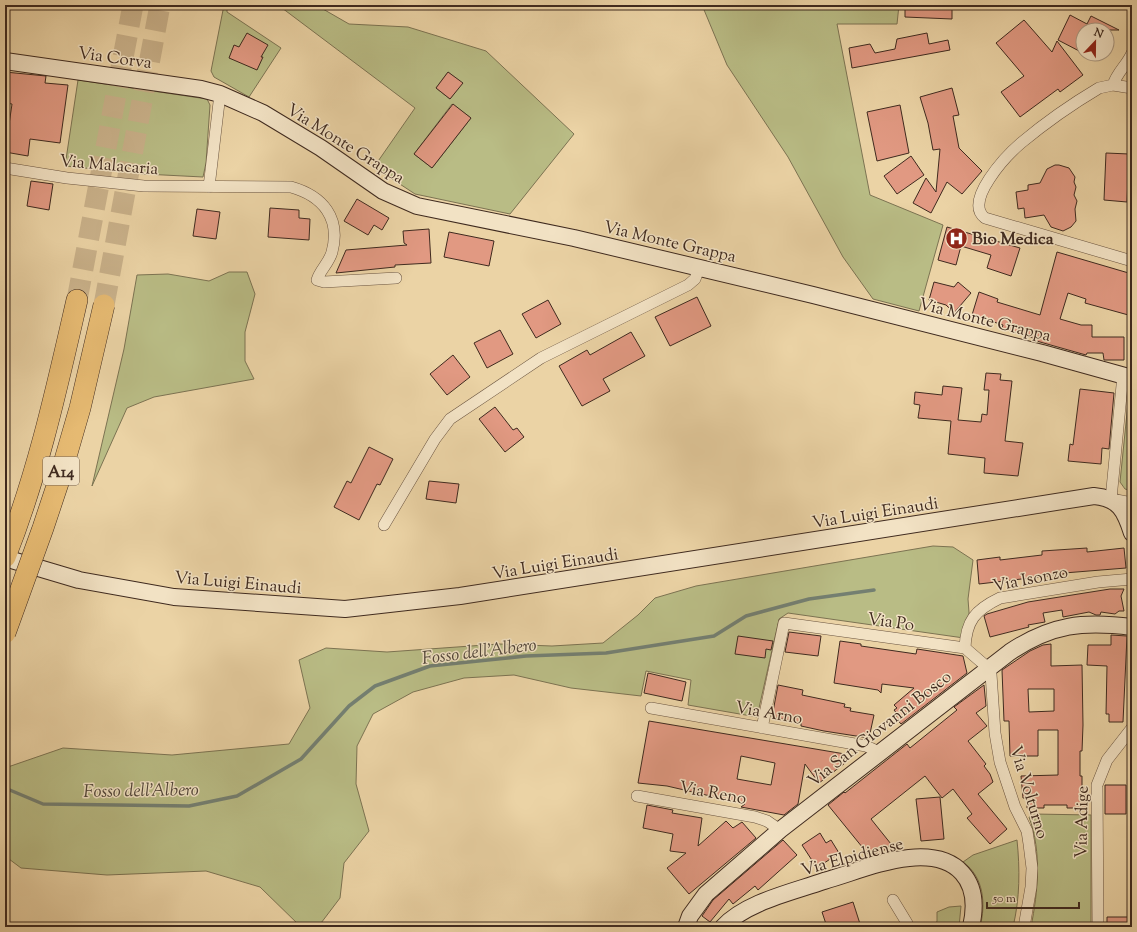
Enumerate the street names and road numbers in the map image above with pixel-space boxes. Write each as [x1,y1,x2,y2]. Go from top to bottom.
street label: Via Corva [76,42,153,76]
street label: Via Monte Grappa [281,99,409,191]
street label: Via Malacaria [58,150,159,182]
street label: Via Monte Grappa [601,216,738,270]
street label: Via Monte Grappa [916,293,1053,349]
road number: A14 [43,457,79,485]
street label: Via Luigi Einaudi [810,492,940,536]
street label: Via Luigi Einaudi [490,543,620,587]
street label: Via Isonzo [991,561,1070,599]
street label: Via Luigi Einaudi [173,566,303,602]
street label: Via Po [866,608,916,638]
street label: Via San Giovanni Bosco [803,666,957,794]
street label: Via Arno [733,696,804,732]
street label: Via Volturno [1003,743,1054,842]
street label: Via Reno [677,776,748,812]
street label: Via Adige [1070,786,1096,858]
street label: Via Elpidiense [799,833,906,883]

